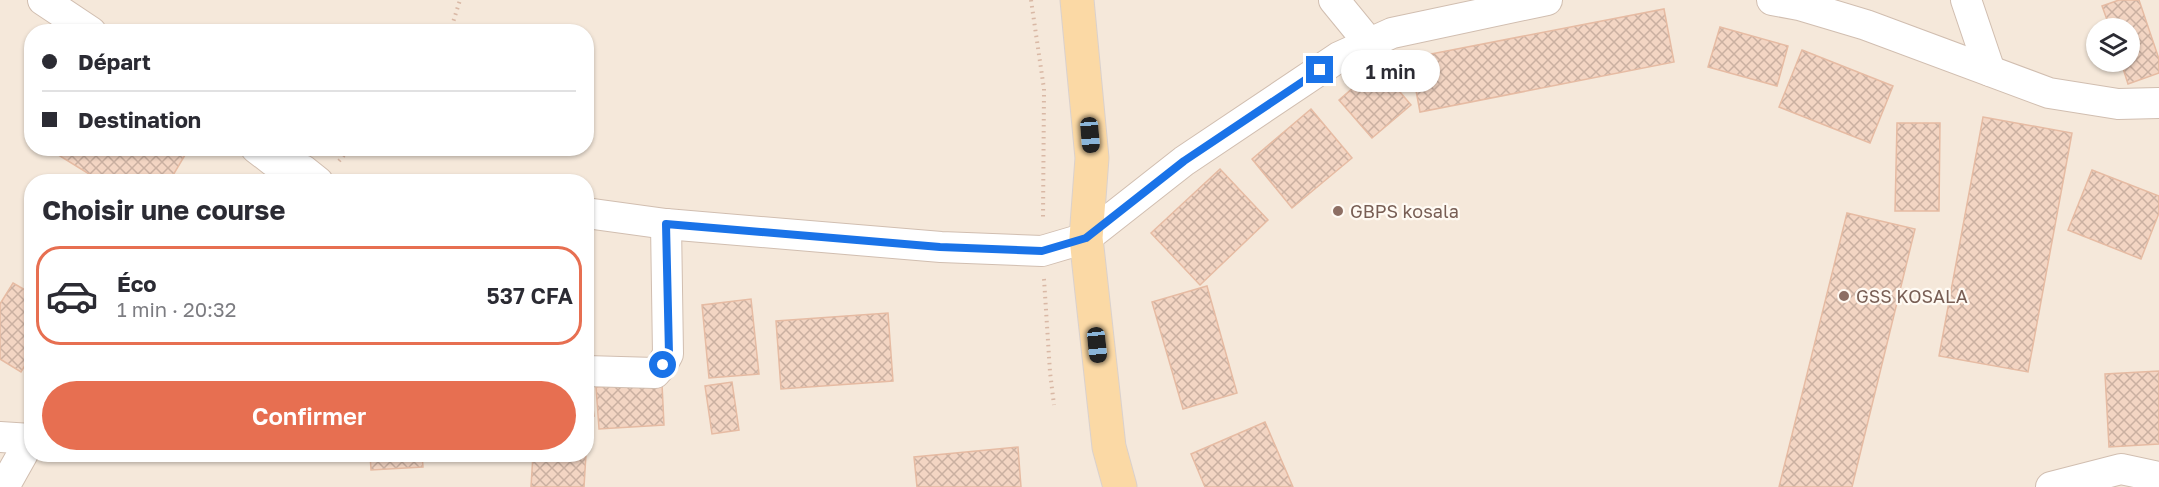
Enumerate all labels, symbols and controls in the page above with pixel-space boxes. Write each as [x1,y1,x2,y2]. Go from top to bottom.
map controls [2086,18,2140,72]
button: layers [2086,18,2140,72]
text: Départ [78,48,151,75]
callout: 1 min [1341,49,1440,91]
route end [1306,56,1333,83]
text: 1 min [1365,59,1416,83]
text: Destination [78,106,201,133]
car [1079,116,1101,154]
text: Choisir une course [42,194,285,226]
place label: GBPS kosala [1350,200,1459,222]
marker: GBPS kosala [1331,204,1345,218]
icon: car [45,269,99,323]
text: Éco [117,270,156,297]
text: 537 CFA [487,282,573,309]
place label: GSS KOSALA [1856,285,1968,307]
marker: GSS KOSALA [1837,289,1851,303]
text: 1 min · 20:32 [117,297,236,321]
car [1086,326,1108,364]
route start [649,351,676,378]
button: Confirmer [42,381,576,450]

